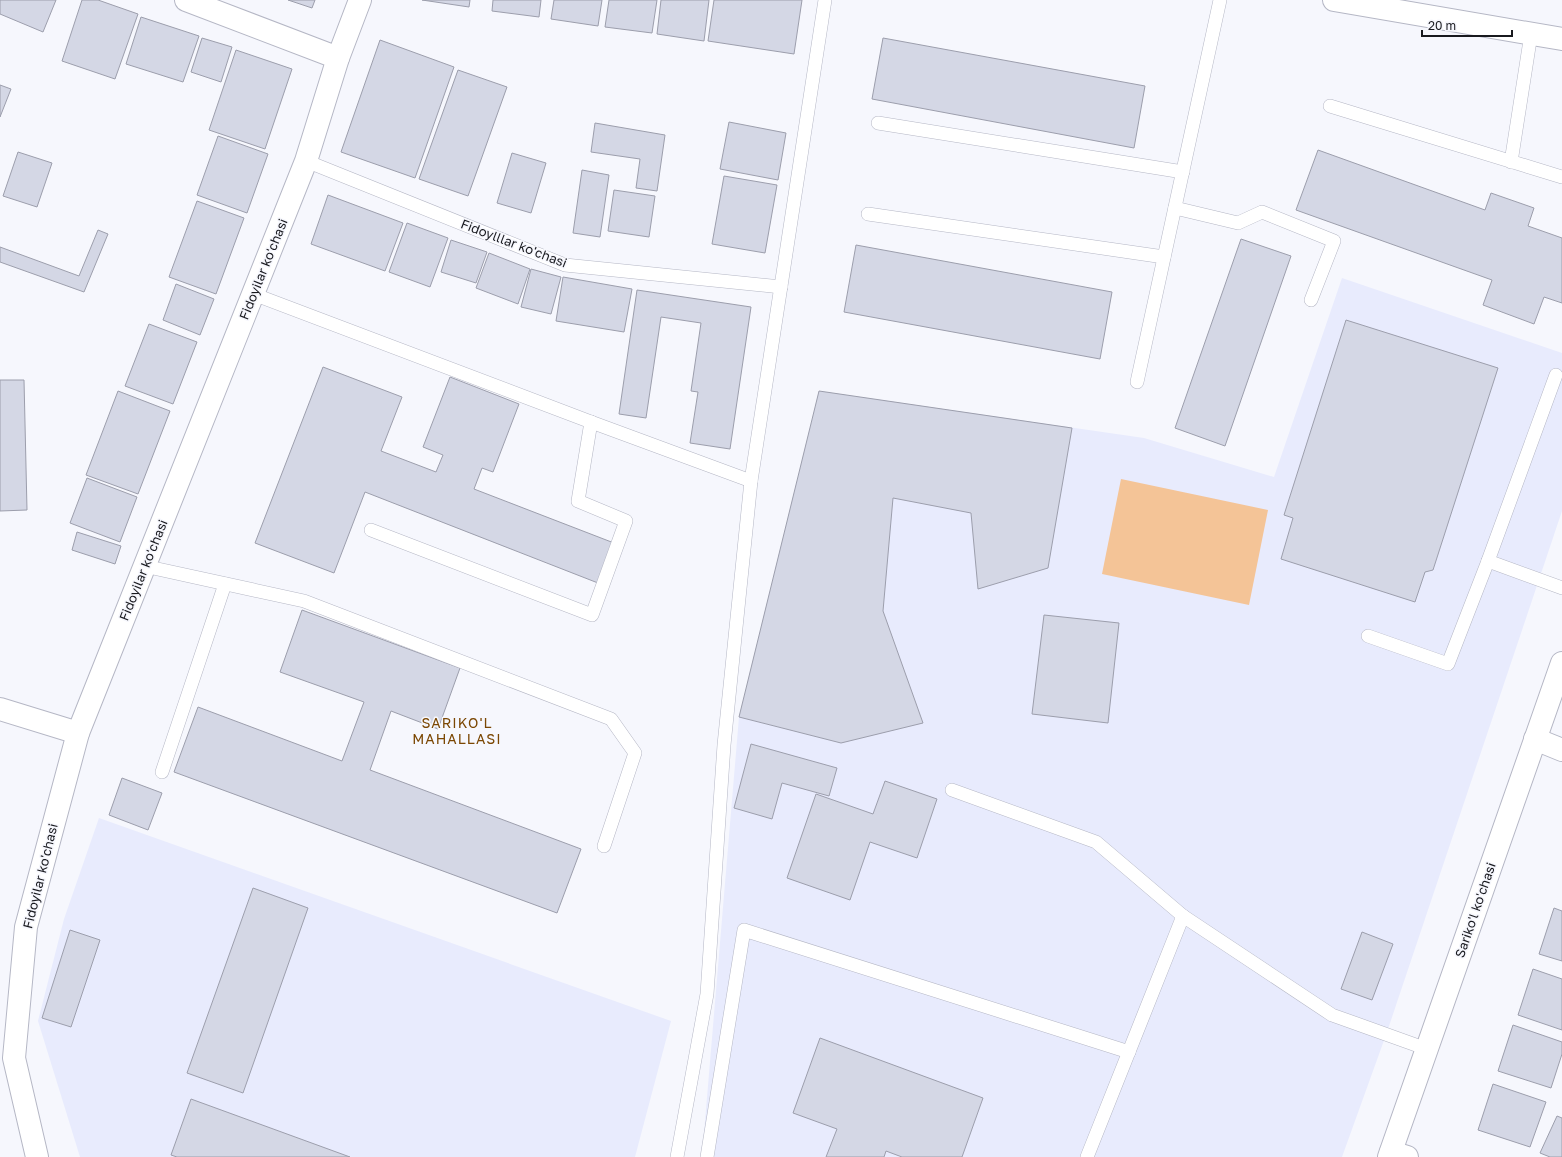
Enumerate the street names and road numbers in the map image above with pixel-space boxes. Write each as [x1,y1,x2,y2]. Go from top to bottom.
street label: Fidoylllar ko'chasi [459,215,569,271]
street label: Fidoyilar ko'chasi [235,216,291,322]
street label: Fidoyilar ko'chasi [115,517,171,623]
street label: Fidoyilar ko'chasi [19,822,61,930]
street label: Sariko'l ko'chasi [1451,860,1499,960]

